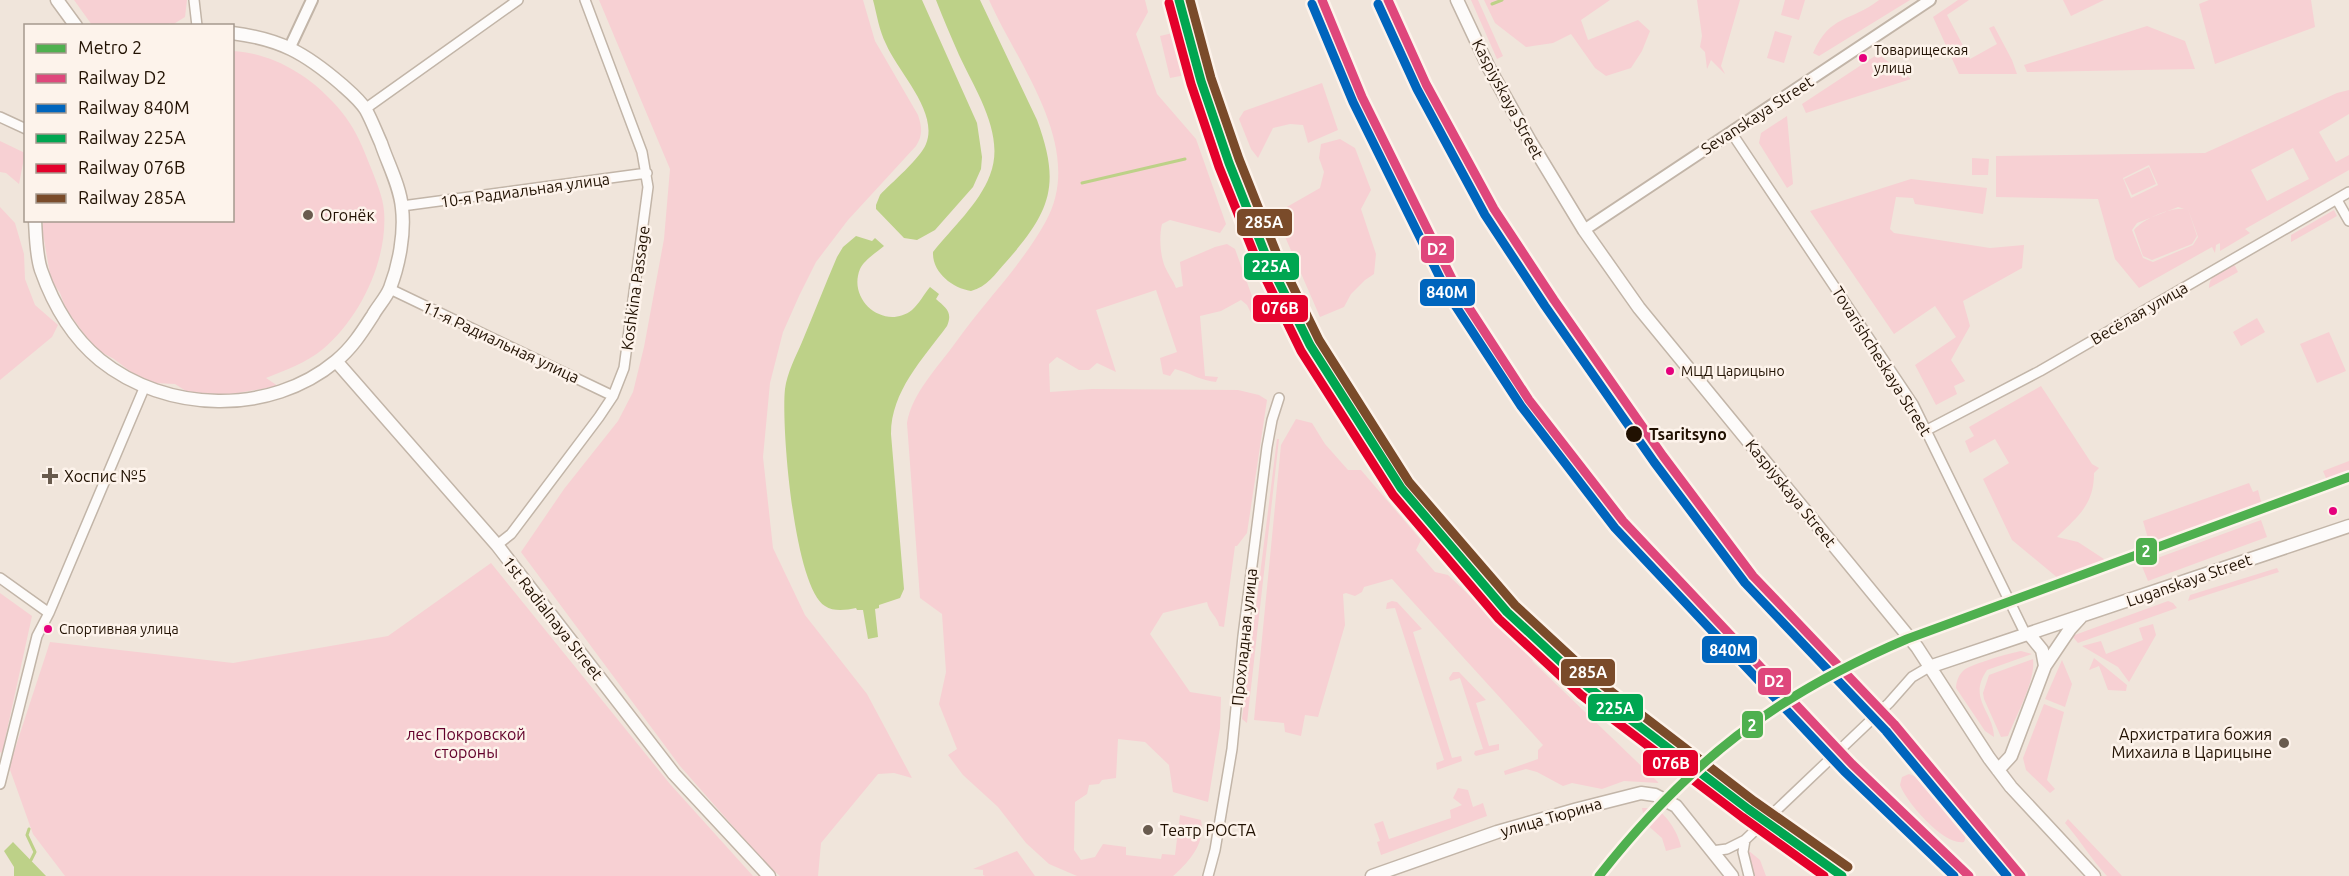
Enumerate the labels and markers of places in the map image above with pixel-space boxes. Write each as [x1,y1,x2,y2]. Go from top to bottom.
place label: Товарищеская улица [1874,42,1968,76]
marker: Товарищеская улица [1857,52,1869,64]
place label: Огонёк [320,206,375,224]
marker: Огонёк [301,208,315,222]
place label: МЦД Царицыно [1681,363,1785,379]
marker: МЦД Царицыно [1664,365,1676,377]
marker: Tsaritsyno [1624,424,1644,444]
place label: Tsaritsyno [1649,425,1727,443]
marker: Хоспис №5 [41,467,59,485]
place label: Хоспис №5 [64,467,147,485]
unlabelled marker [2327,505,2339,517]
place label: Спортивная улица [59,621,179,637]
marker: Спортивная улица [42,623,54,635]
place label: Архистратига божия Михаила в Царицыне [2111,725,2272,761]
marker: Архистратига божия Михаила в Царицыне [2277,736,2291,750]
place label: Театр РОСТА [1160,821,1257,839]
marker: Театр РОСТА [1141,823,1155,837]

